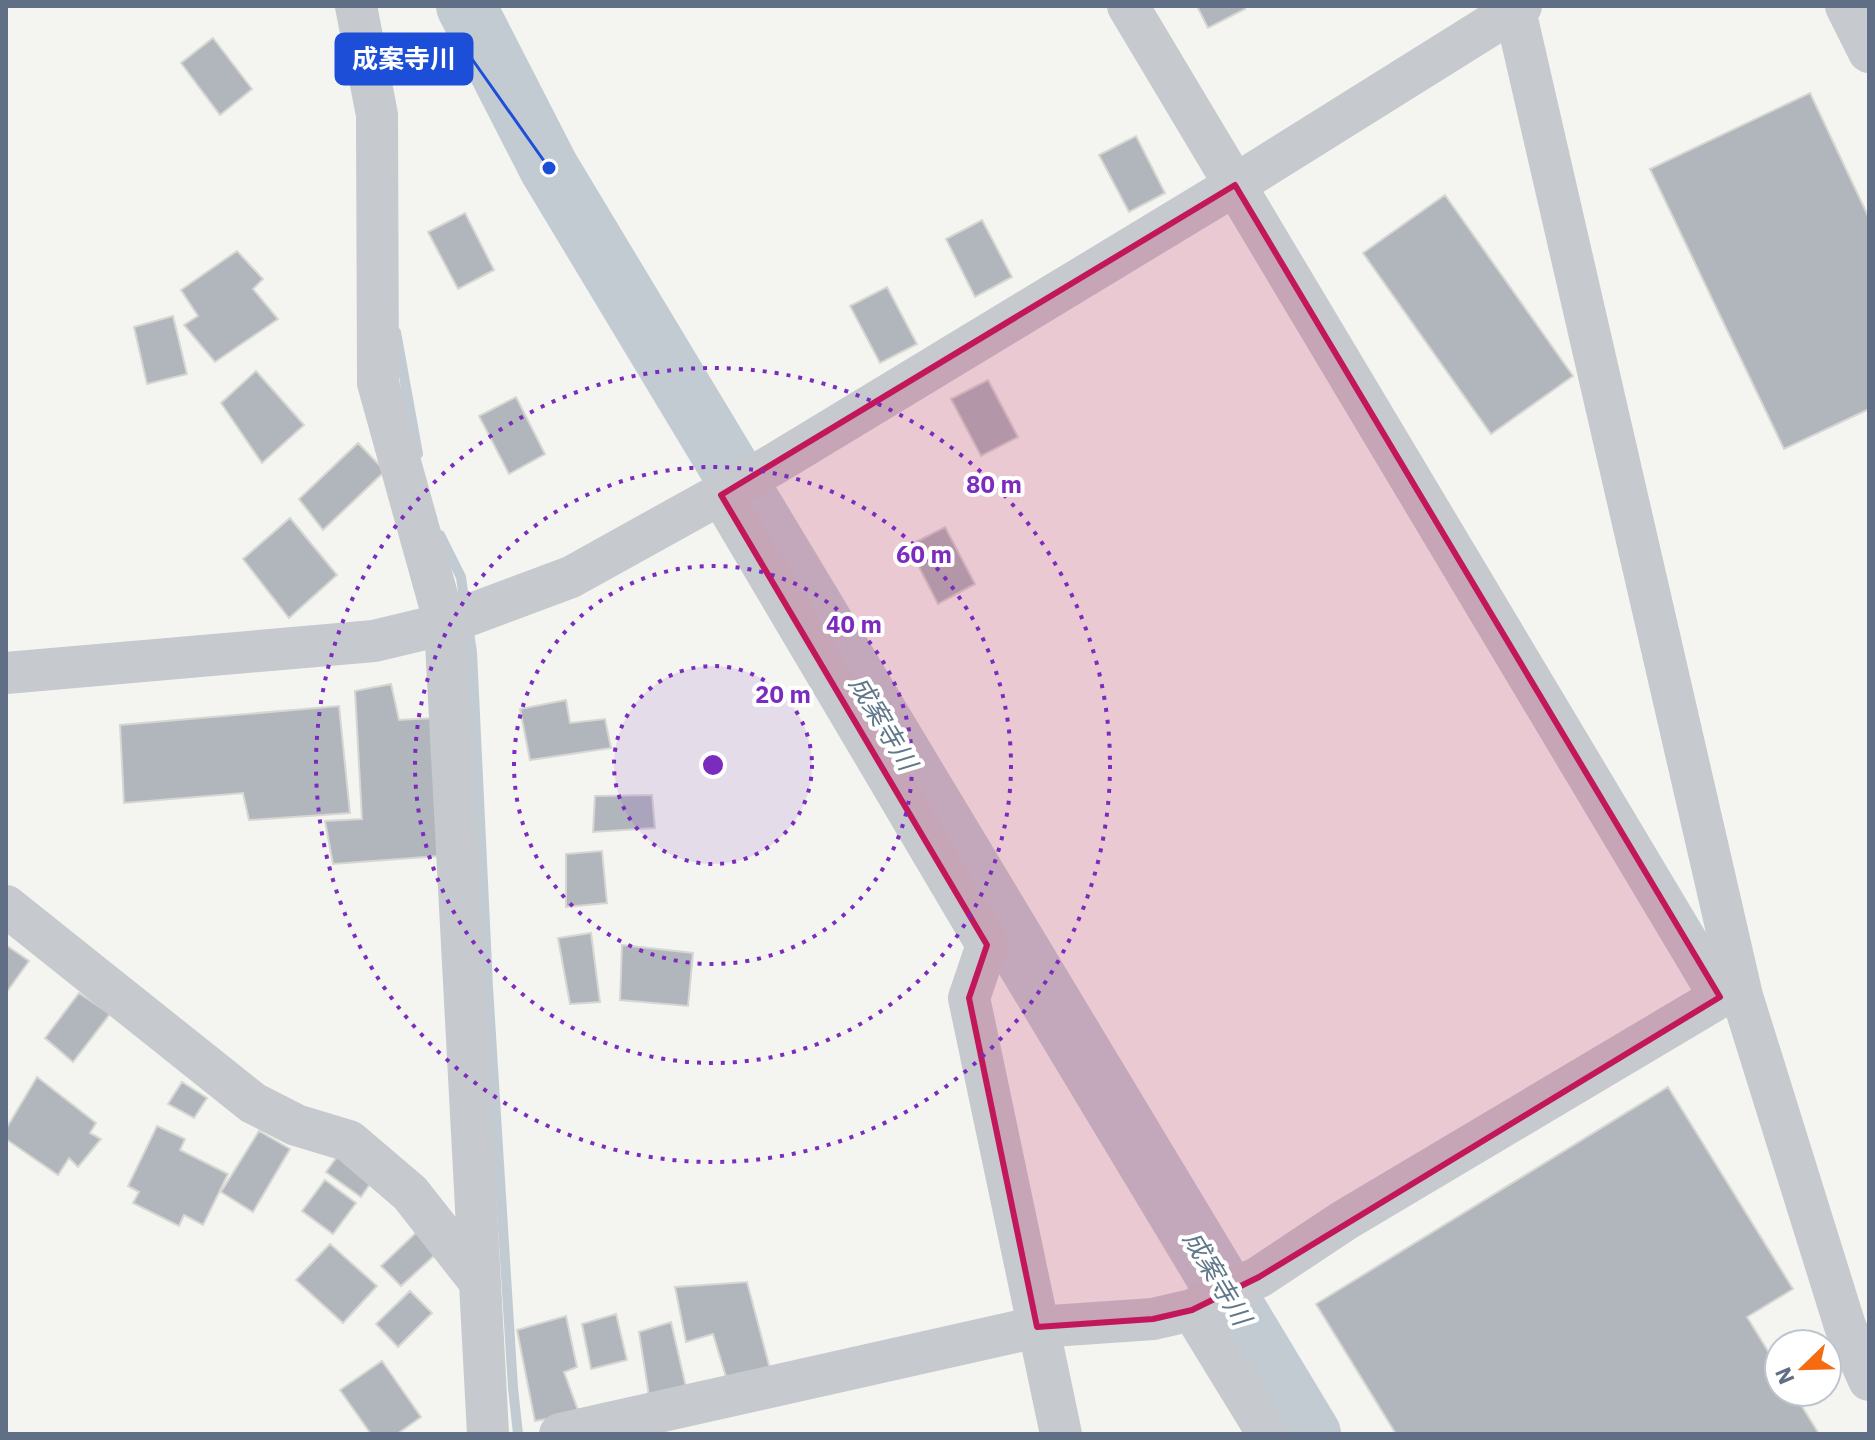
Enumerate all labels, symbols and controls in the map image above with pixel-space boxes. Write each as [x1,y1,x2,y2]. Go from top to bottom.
callout: 成案寺川 [336,34,472,84]
text: 成案寺川 [352,41,456,75]
text: 80 m [966,468,1022,500]
text: 60 m [896,538,952,570]
text: 40 m [826,608,882,640]
water label: 成案寺川 [842,669,927,778]
text: 20 m [755,678,811,710]
centre of rings [699,751,727,779]
water label: 成案寺川 [1176,1224,1261,1333]
north arrow [1763,1328,1843,1408]
text: N [1768,1363,1801,1389]

